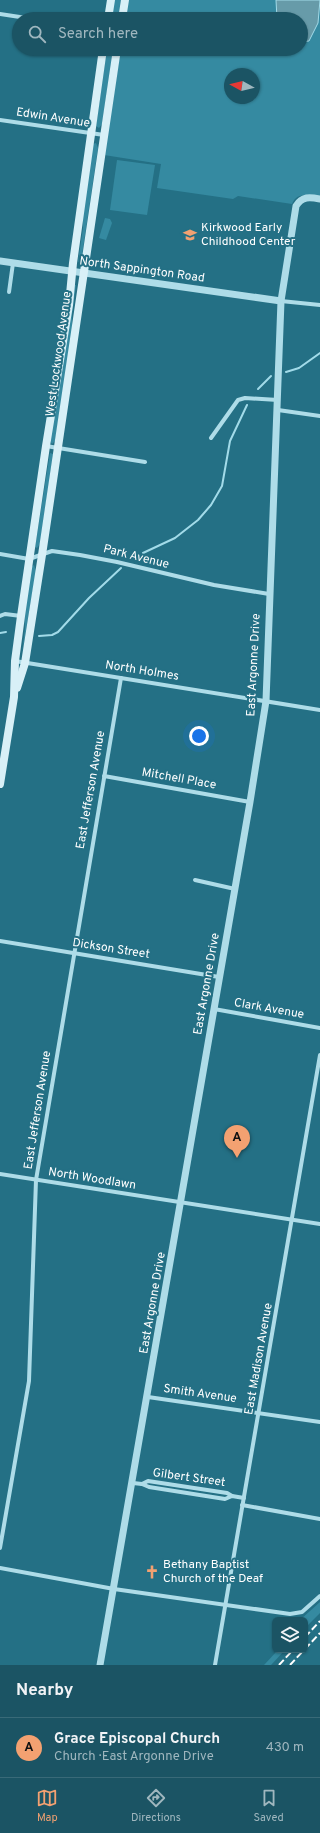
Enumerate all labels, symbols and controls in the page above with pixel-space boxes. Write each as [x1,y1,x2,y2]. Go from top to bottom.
search box [12,12,308,56]
icon: search [26,23,48,45]
text: Search here [58,25,138,44]
north arrow [224,68,260,104]
street label: Edwin Avenue [15,104,91,132]
place label: Kirkwood Early Childhood Center [201,220,296,250]
school or university icon: Kirkwood Early Childhood Center [182,227,198,243]
street label: North Sappington Road [78,253,206,287]
street label: West Lockwood Avenue [42,290,76,418]
street label: Park Avenue [101,541,171,573]
street label: East Argonne Drive [243,613,265,717]
street label: North Holmes [104,657,180,685]
your location [189,726,209,746]
street label: East Jefferson Avenue [73,730,109,850]
street label: Mitchell Place [140,765,218,793]
street label: East Argonne Drive [190,932,224,1036]
street label: Dickson Street [71,935,151,963]
street label: Clark Avenue [233,995,305,1023]
street label: East Jefferson Avenue [21,1050,55,1170]
pin: A [224,1125,250,1158]
street label: North Woodlawn [47,1164,137,1194]
street label: East Argonne Drive [136,1251,170,1355]
street label: East Madison Avenue [241,1302,277,1416]
street label: Smith Avenue [162,1381,238,1407]
street label: Gilbert Street [152,1465,226,1491]
place label: Bethany Baptist Church of the Deaf [163,1557,263,1587]
church icon: Bethany Baptist Church of the Deaf [144,1564,160,1580]
map controls [272,1617,308,1653]
button: layers [272,1617,308,1653]
text: Nearby [16,1680,73,1702]
text: Grace Episcopal Church [54,1730,220,1749]
text: A [24,1740,34,1756]
text: 430 m [266,1740,304,1756]
text: Church · East Argonne Drive [54,1749,214,1765]
tab: Map [36,1787,58,1825]
tab: Directions [131,1787,181,1825]
tab: Saved [253,1787,284,1825]

